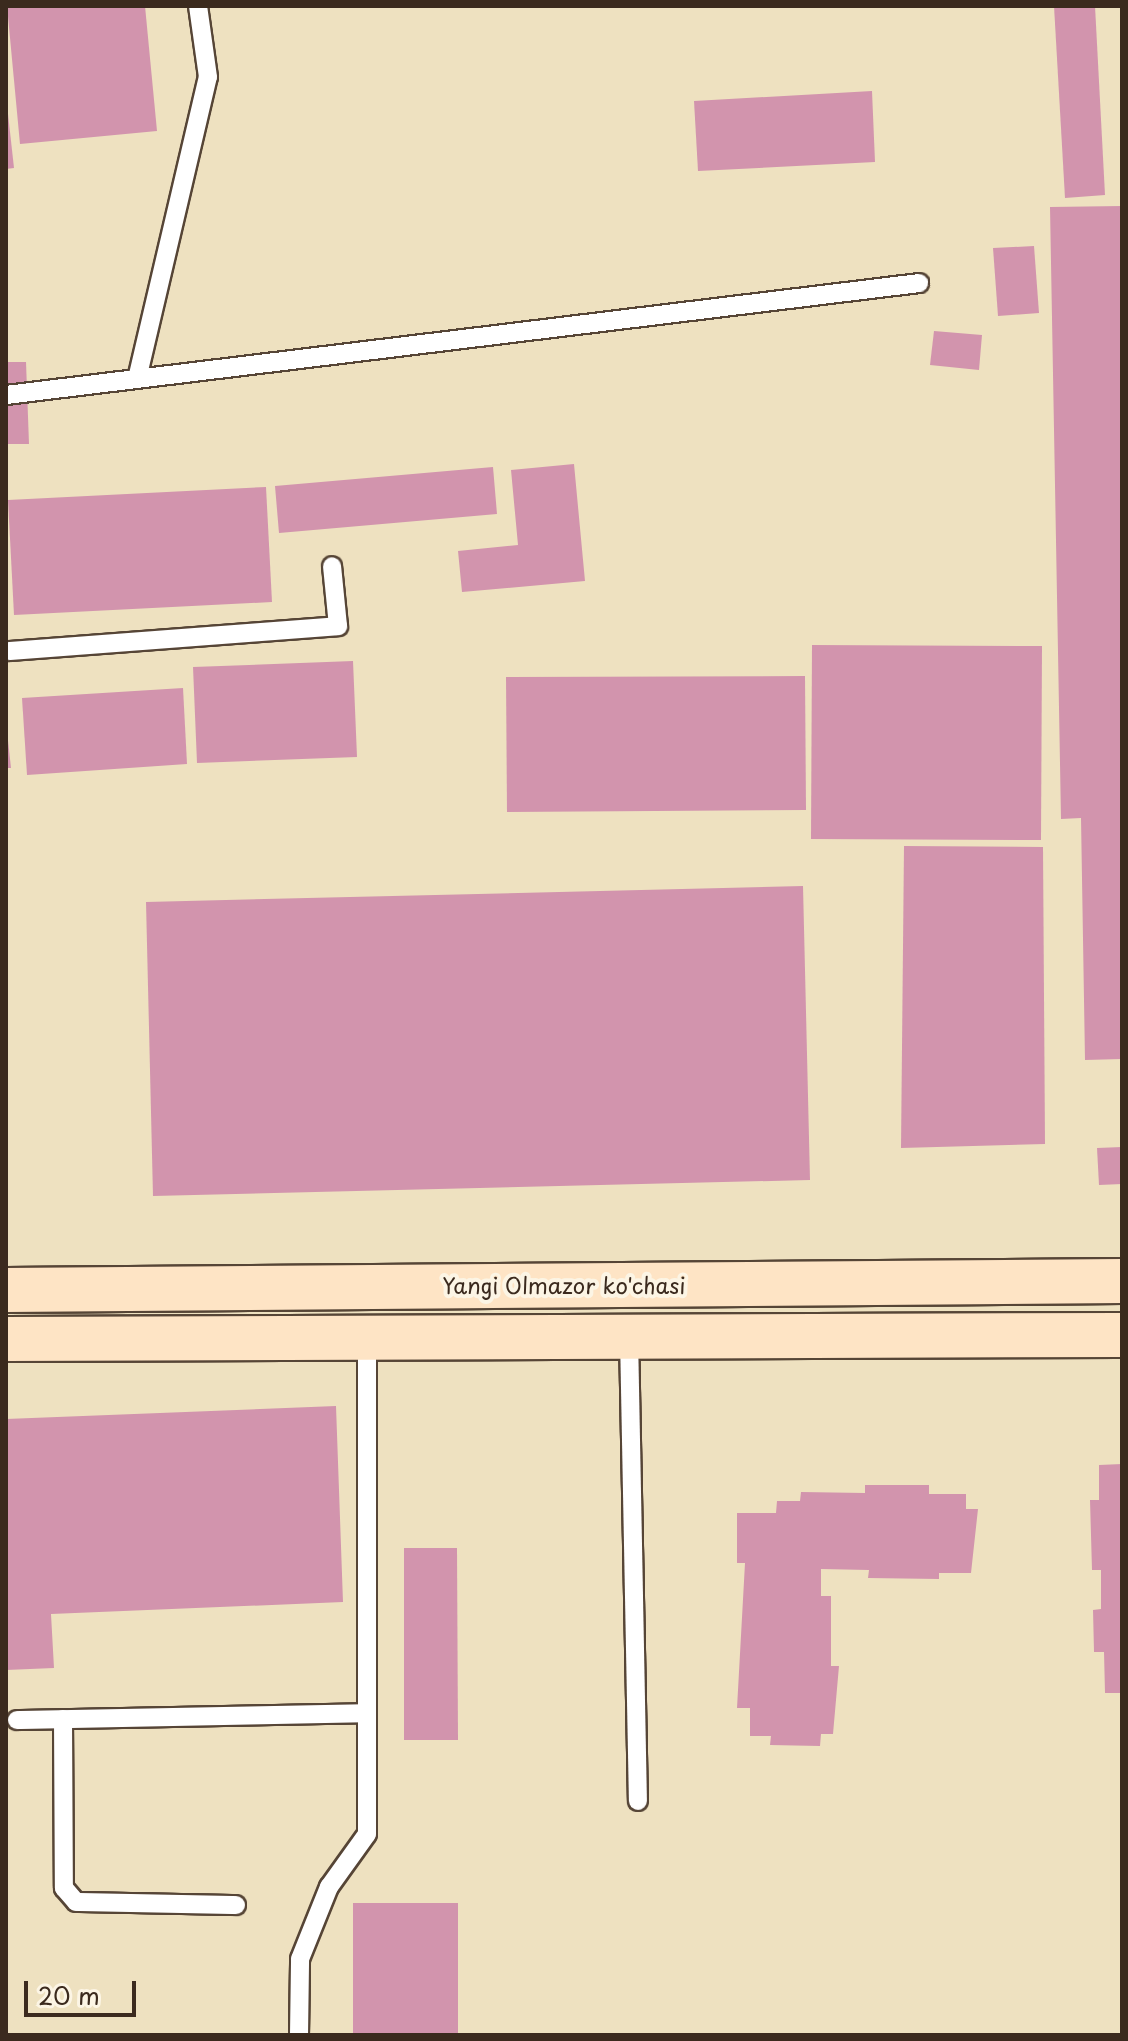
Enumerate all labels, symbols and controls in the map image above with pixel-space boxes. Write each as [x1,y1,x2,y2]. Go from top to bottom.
street label: Yangi Olmazor ko'chasi [442,1272,686,1298]
scale bar [28,1965,140,2015]
text: 20 m [38,1977,100,2013]

